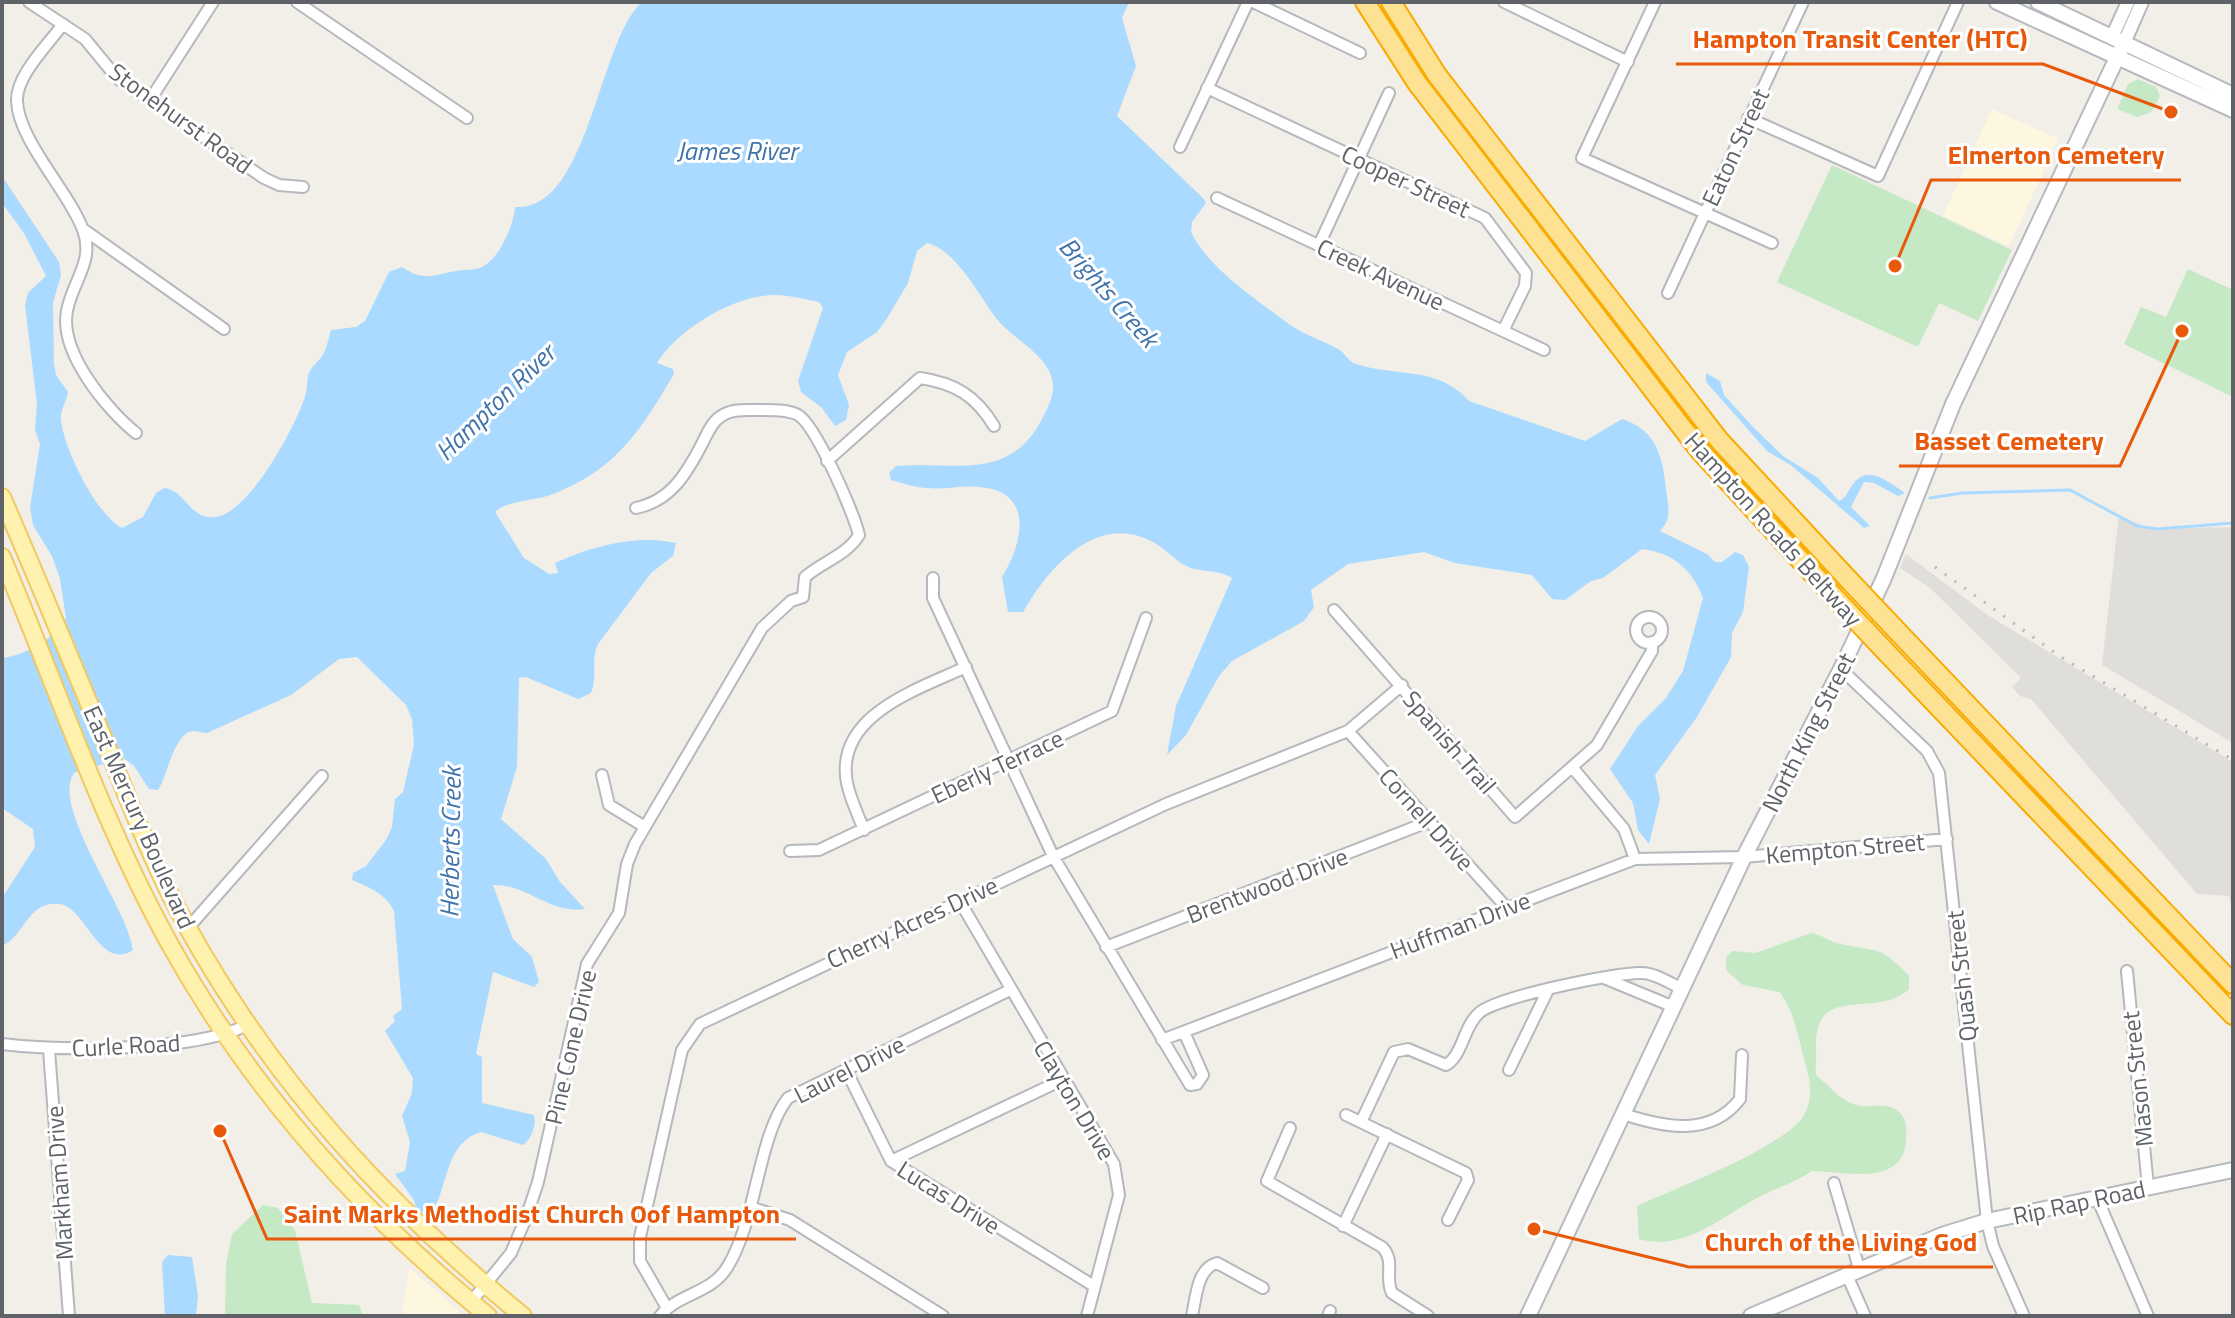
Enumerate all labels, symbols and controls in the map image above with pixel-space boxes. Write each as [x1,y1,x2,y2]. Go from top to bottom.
callout: Hampton Transit Center (HTC) [1676,14,2043,64]
text: Hampton Transit Center (HTC) [1692,19,2028,58]
street label: Stonehurst Road [102,54,260,182]
street label: Eaton Street [1692,82,1778,212]
callout: Elmerton Cemetery [1931,130,2181,180]
water label: James River [677,131,800,170]
street label: Cooper Street [1336,135,1477,227]
text: Elmerton Cemetery [1947,135,2165,174]
water label: Brights Creek [1050,228,1170,358]
street label: Creek Avenue [1311,229,1451,319]
water label: Hampton River [426,333,566,469]
callout: Basset Cemetery [1899,416,2120,466]
text: Basset Cemetery [1914,421,2104,460]
street label: Hampton Roads Beltway [1677,424,1872,635]
street label: North King Street [1752,645,1864,818]
street label: Spanish Trail [1395,682,1505,802]
street label: East Mercury Boulevard [75,700,205,934]
street label: Eberly Terrace [925,720,1069,812]
street label: Cornell Drive [1371,760,1483,878]
water label: Herberts Creek [429,763,471,918]
street label: Kempton Street [1764,823,1926,873]
street label: Brentwood Drive [1181,838,1353,932]
street label: Cherry Acres Drive [820,867,1004,977]
street label: Huffman Drive [1385,882,1535,968]
street label: Quash Street [1936,908,1986,1043]
street label: Pine Cone Drive [535,966,605,1128]
street label: Mason Street [2112,1009,2162,1149]
street label: Curle Road [71,1024,181,1066]
street label: Laurel Drive [787,1026,911,1112]
street label: Clayton Drive [1025,1033,1125,1167]
street label: Markham Drive [36,1105,82,1261]
street label: Lucas Drive [890,1151,1008,1243]
street label: Rip Rap Road [2009,1170,2149,1234]
callout: Saint Marks Methodist Church Oof Hampton [267,1189,796,1239]
text: Saint Marks Methodist Church Oof Hampton [284,1194,780,1233]
callout: Church of the Living God [1689,1217,1993,1267]
text: Church of the Living God [1705,1222,1977,1261]

